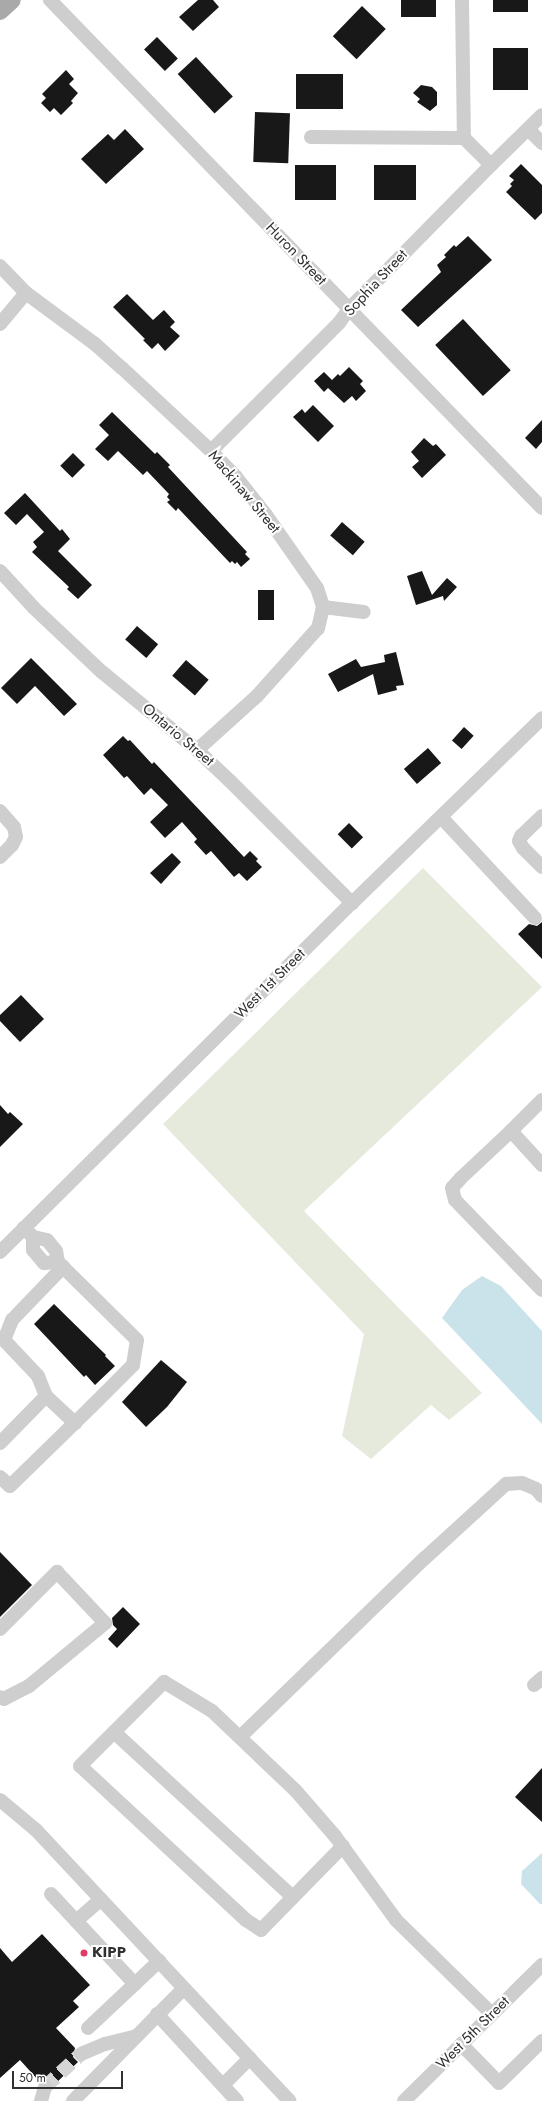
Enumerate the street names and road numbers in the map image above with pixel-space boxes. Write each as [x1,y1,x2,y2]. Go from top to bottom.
street label: Huron Street [262,219,330,289]
street label: Sophia Street [341,246,411,320]
street label: Mackinaw Street [204,447,284,537]
street label: Ontario Street [138,700,218,770]
street label: West 1st Street [231,945,309,1023]
street label: West 5th Street [433,1993,513,2073]

